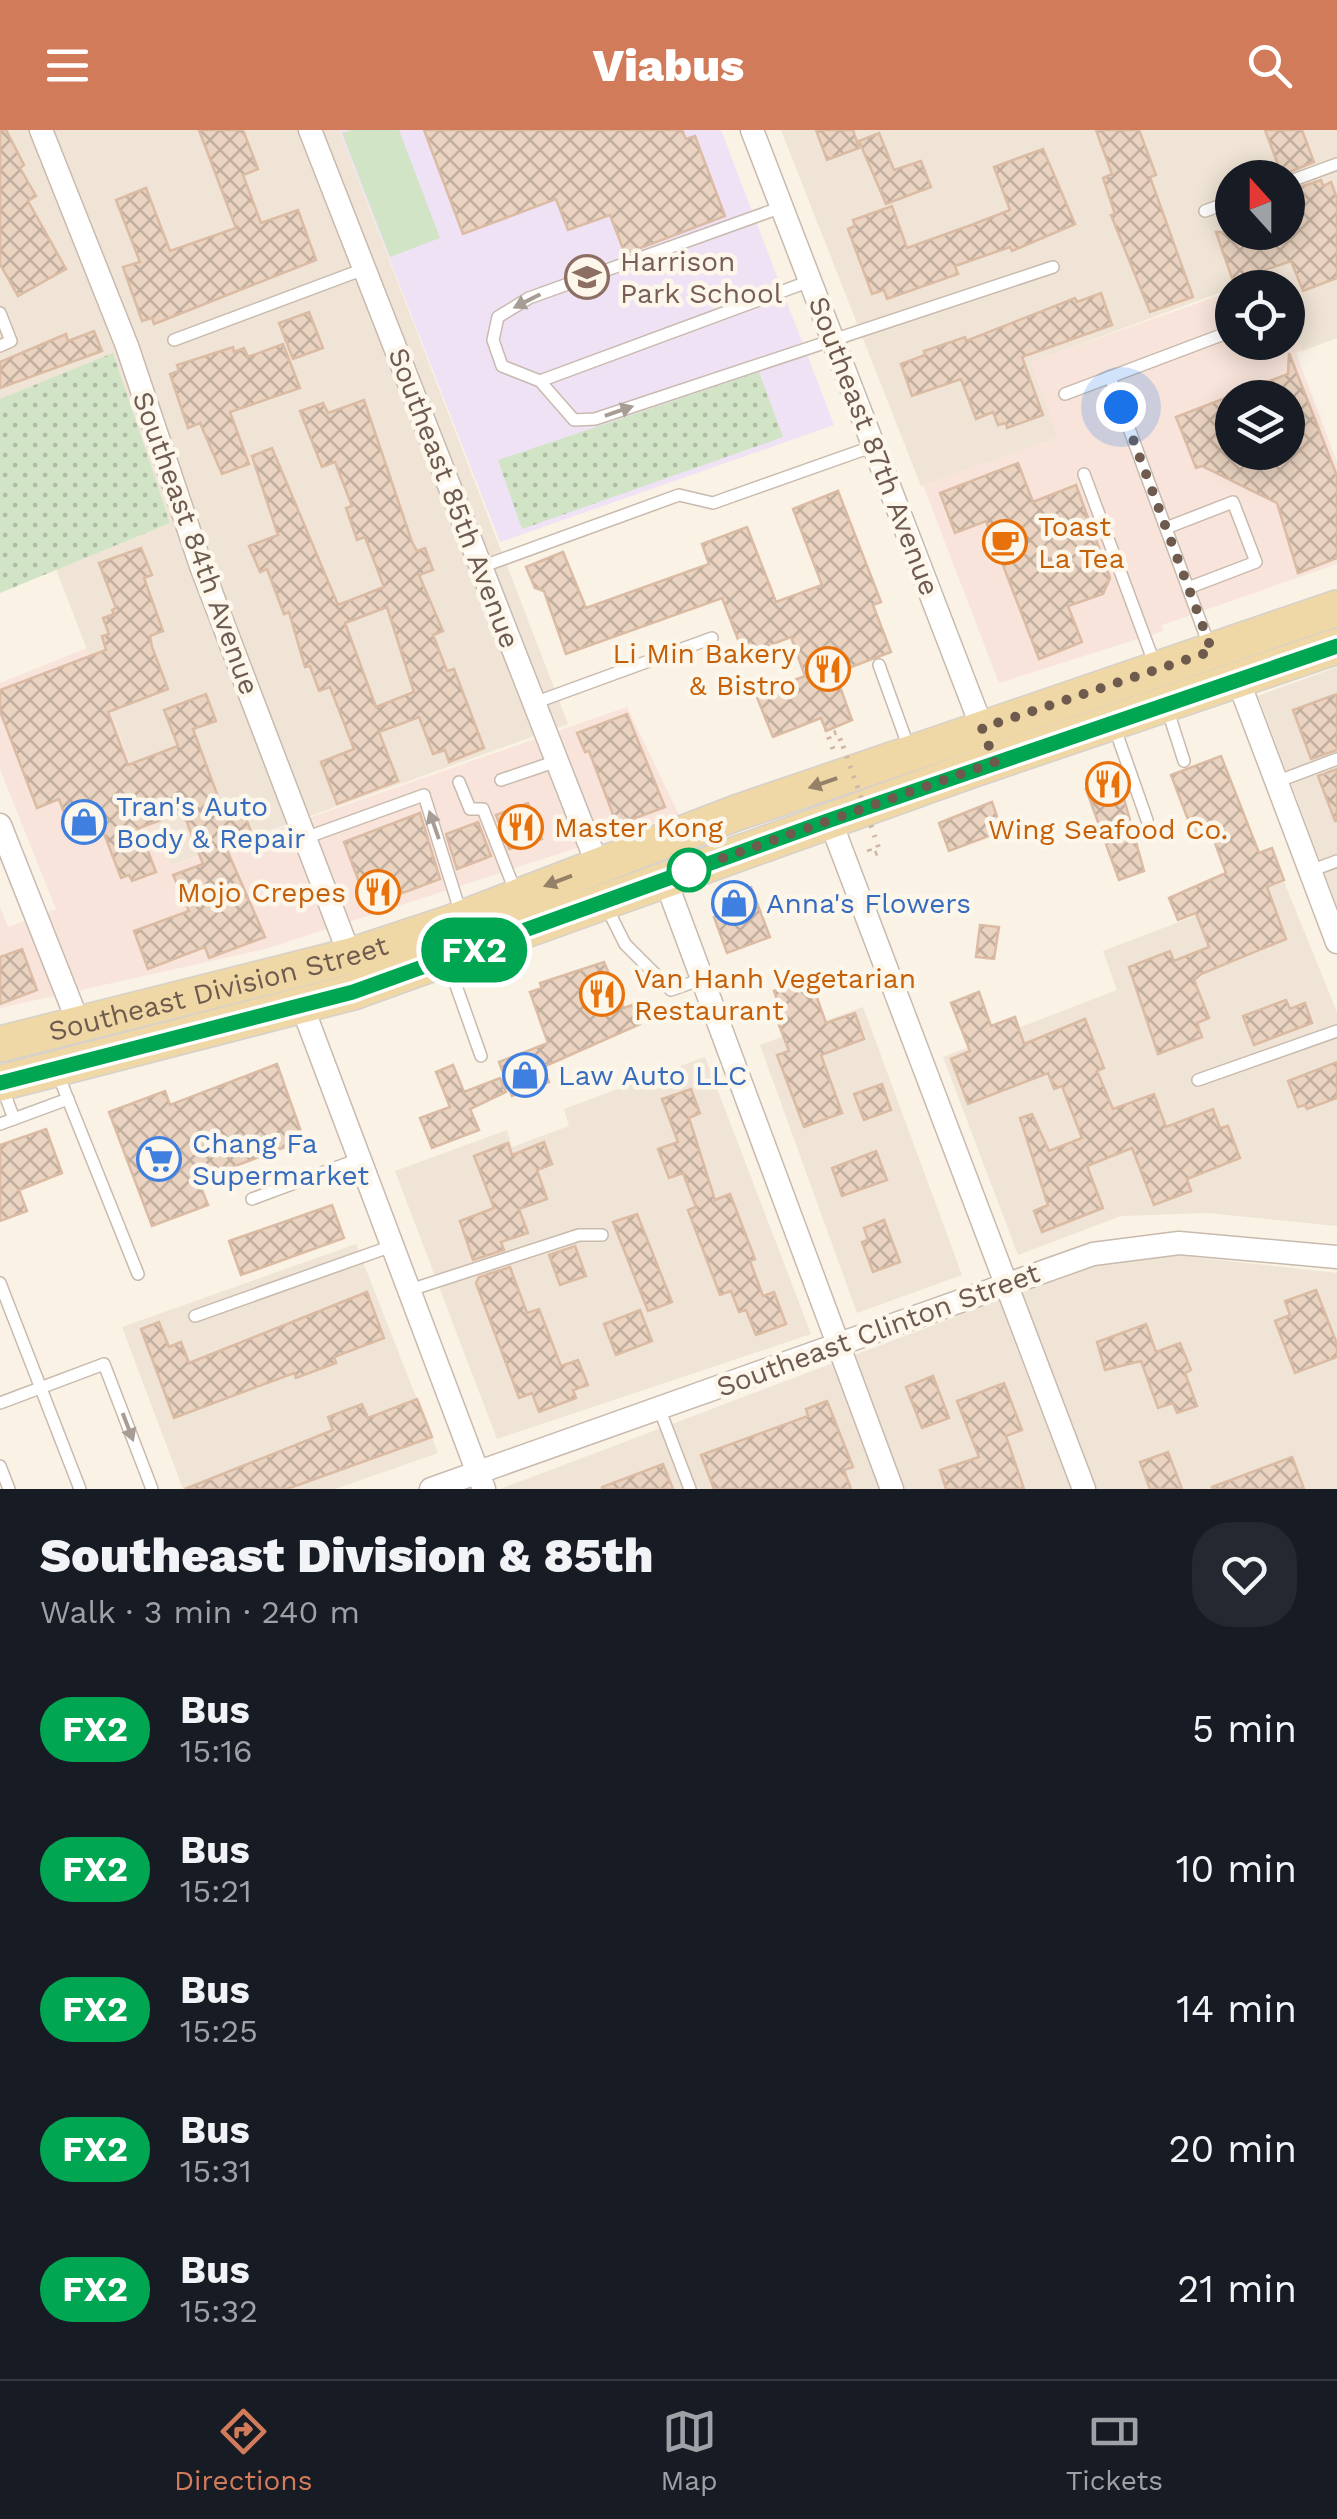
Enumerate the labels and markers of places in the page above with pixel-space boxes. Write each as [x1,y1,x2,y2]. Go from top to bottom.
place label: Harrison Park School [620,245,783,310]
school or university icon: Harrison Park School [564,254,610,300]
place label: Toast La Tea [1038,510,1125,575]
cafe icon: Toast La Tea [982,519,1028,565]
place label: Li Min Bakery & Bistro [612,637,797,702]
restaurant icon: Li Min Bakery & Bistro [805,646,851,692]
restaurant icon: Wing Seafood Co. [1085,761,1131,807]
place label: Tran's Auto Body & Repair [116,790,306,855]
shop icon: Tran's Auto Body & Repair [61,799,107,845]
restaurant icon: Master Kong [498,804,544,850]
place label: Master Kong [554,811,723,844]
place label: Wing Seafood Co. [988,813,1228,846]
unlabelled marker [668,849,710,891]
restaurant icon: Mojo Crepes [355,869,401,915]
place label: Mojo Crepes [177,876,346,909]
shop icon: Anna's Flowers [711,880,757,926]
place label: Anna's Flowers [766,887,971,920]
place label: Van Hanh Vegetarian Restaurant [634,962,916,1027]
restaurant icon: Van Hanh Vegetarian Restaurant [579,971,625,1017]
shop icon: Law Auto LLC [502,1052,548,1098]
place label: Law Auto LLC [558,1059,747,1092]
place label: Chang Fa Supermarket [192,1127,369,1192]
supermarket icon: Chang Fa Supermarket [136,1136,182,1182]

